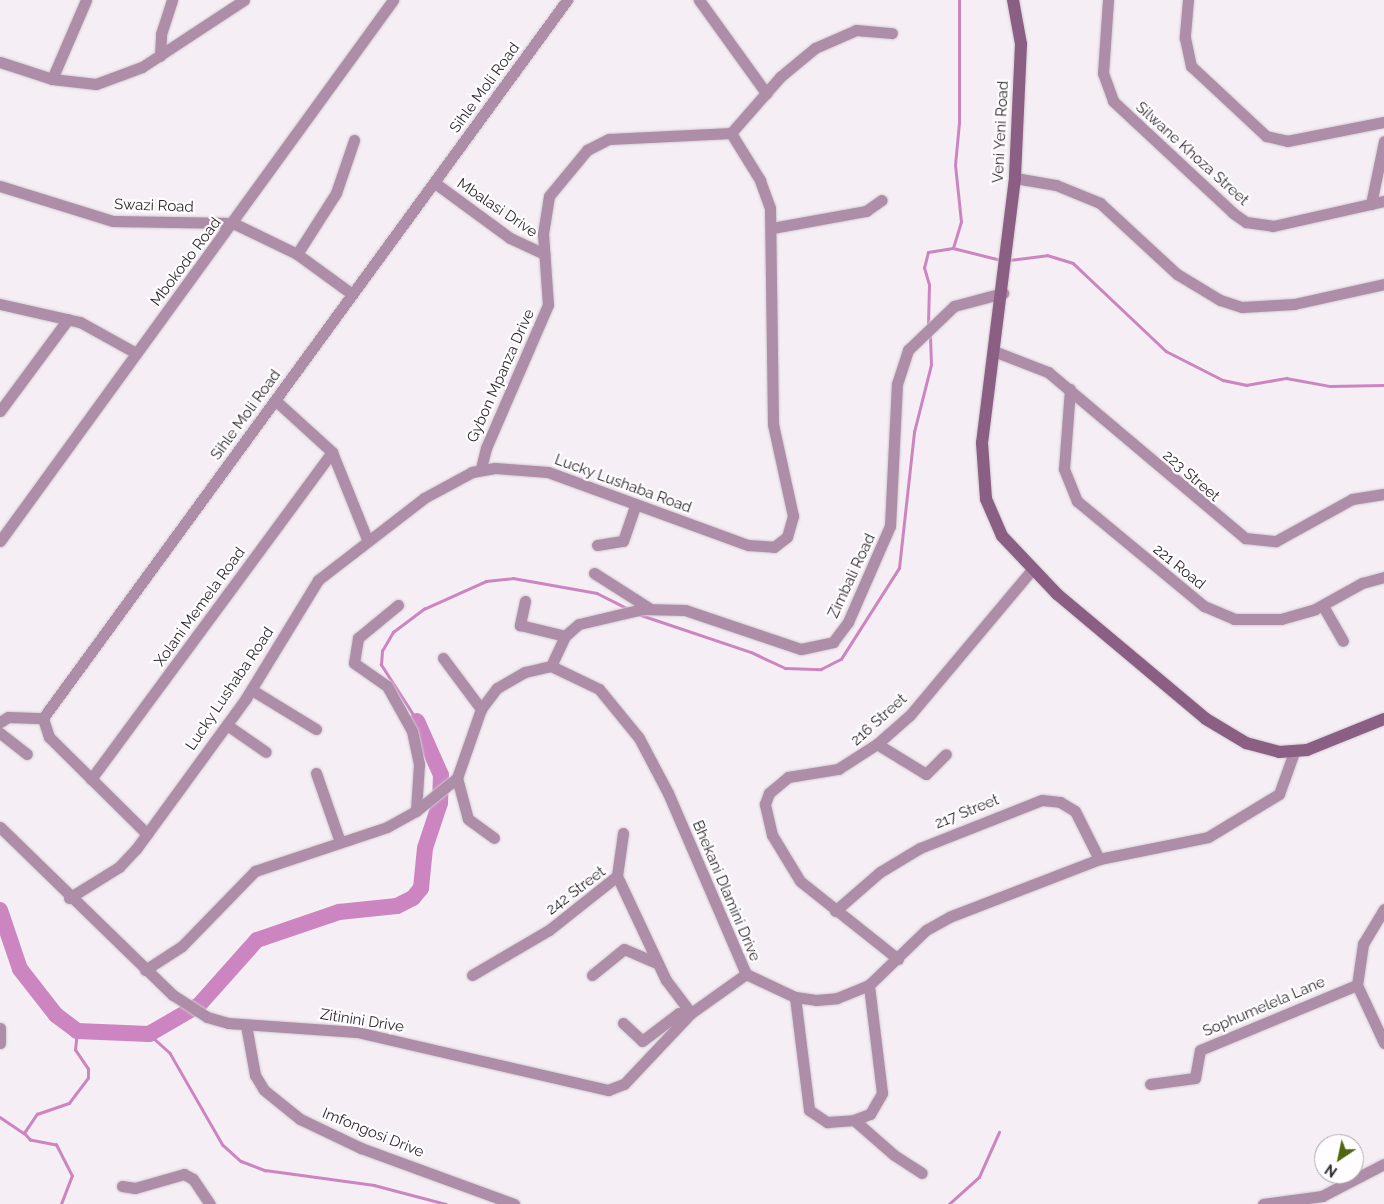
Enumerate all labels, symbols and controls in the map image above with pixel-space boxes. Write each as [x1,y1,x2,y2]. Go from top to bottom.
street label: Sihle Moli Road [446,39,524,137]
street label: Veni Yeni Road [989,80,1013,184]
street label: Silwane Khoza Street [1132,99,1252,209]
street label: Mbalasi Drive [453,175,541,241]
street label: Swazi Road [114,196,194,216]
street label: Mbokodo Road [147,214,225,310]
street label: Gybon Mpanza Drive [463,307,539,445]
street label: Sihle Moli Road [207,366,285,464]
street label: 223 Street [1159,447,1223,505]
street label: Lucky Lushaba Road [552,451,694,517]
street label: Zimbali Road [825,531,879,621]
street label: 221 Road [1149,541,1209,593]
street label: Xolani Memela Road [151,544,249,670]
street label: Lucky Lushaba Road [182,624,278,754]
street label: 216 Street [847,690,911,750]
street label: 217 Street [932,791,1002,833]
street label: Bhekani Dlamini Drive [688,818,764,964]
street label: 242 Street [543,863,609,919]
street label: Sophumelela Lane [1200,973,1328,1041]
street label: Zitinini Drive [319,1005,405,1037]
street label: Imfongosi Drive [319,1104,427,1162]
north arrow [1314,1134,1364,1184]
text: N [1322,1161,1340,1180]

